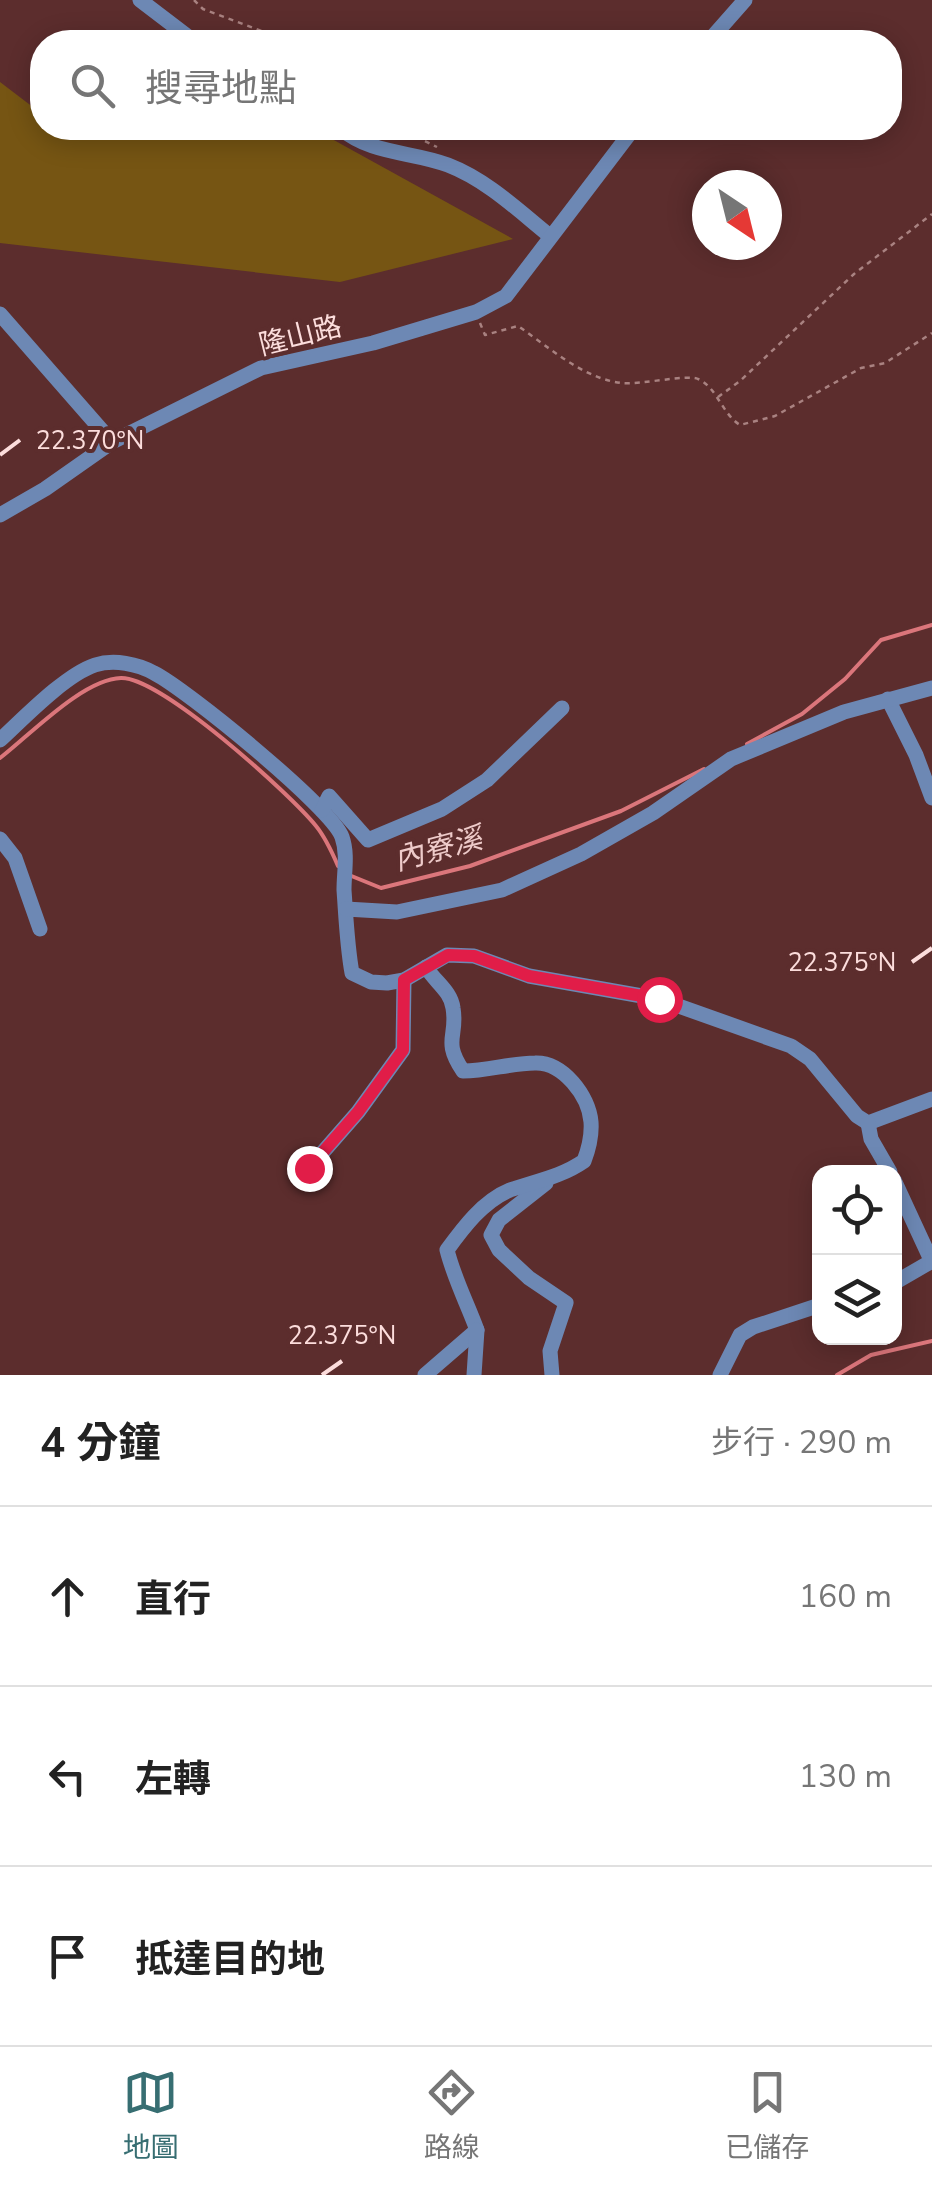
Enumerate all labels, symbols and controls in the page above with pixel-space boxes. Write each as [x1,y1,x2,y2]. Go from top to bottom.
search box [30,30,902,140]
icon: search [65,58,120,113]
text: 搜尋地點 [145,63,297,114]
north arrow [692,170,782,260]
street label: 隆山路 [255,307,346,365]
text: 22.370°N [36,424,144,458]
water label: 內寮溪 [389,817,491,881]
text: 22.375°N [788,946,896,980]
route start [637,977,683,1023]
route end [287,1146,333,1192]
map controls [812,1165,902,1345]
button: locate [812,1165,902,1255]
button: layers [812,1255,902,1345]
text: 22.375°N [288,1319,396,1353]
text: 4 分鐘 [40,1415,161,1472]
text: 步行 · 290 m [711,1421,892,1464]
icon: ahead [40,1569,95,1624]
text: 直行 [135,1574,211,1625]
text: 160 m [799,1575,892,1618]
icon: left [40,1749,95,1804]
text: 左轉 [135,1754,211,1805]
text: 130 m [799,1755,892,1798]
icon: arrive [40,1929,95,1984]
text: 抵達目的地 [135,1934,325,1985]
tab: 地圖 [123,2065,179,2167]
tab: 路線 [424,2065,480,2167]
tab: 已儲存 [725,2065,809,2167]

